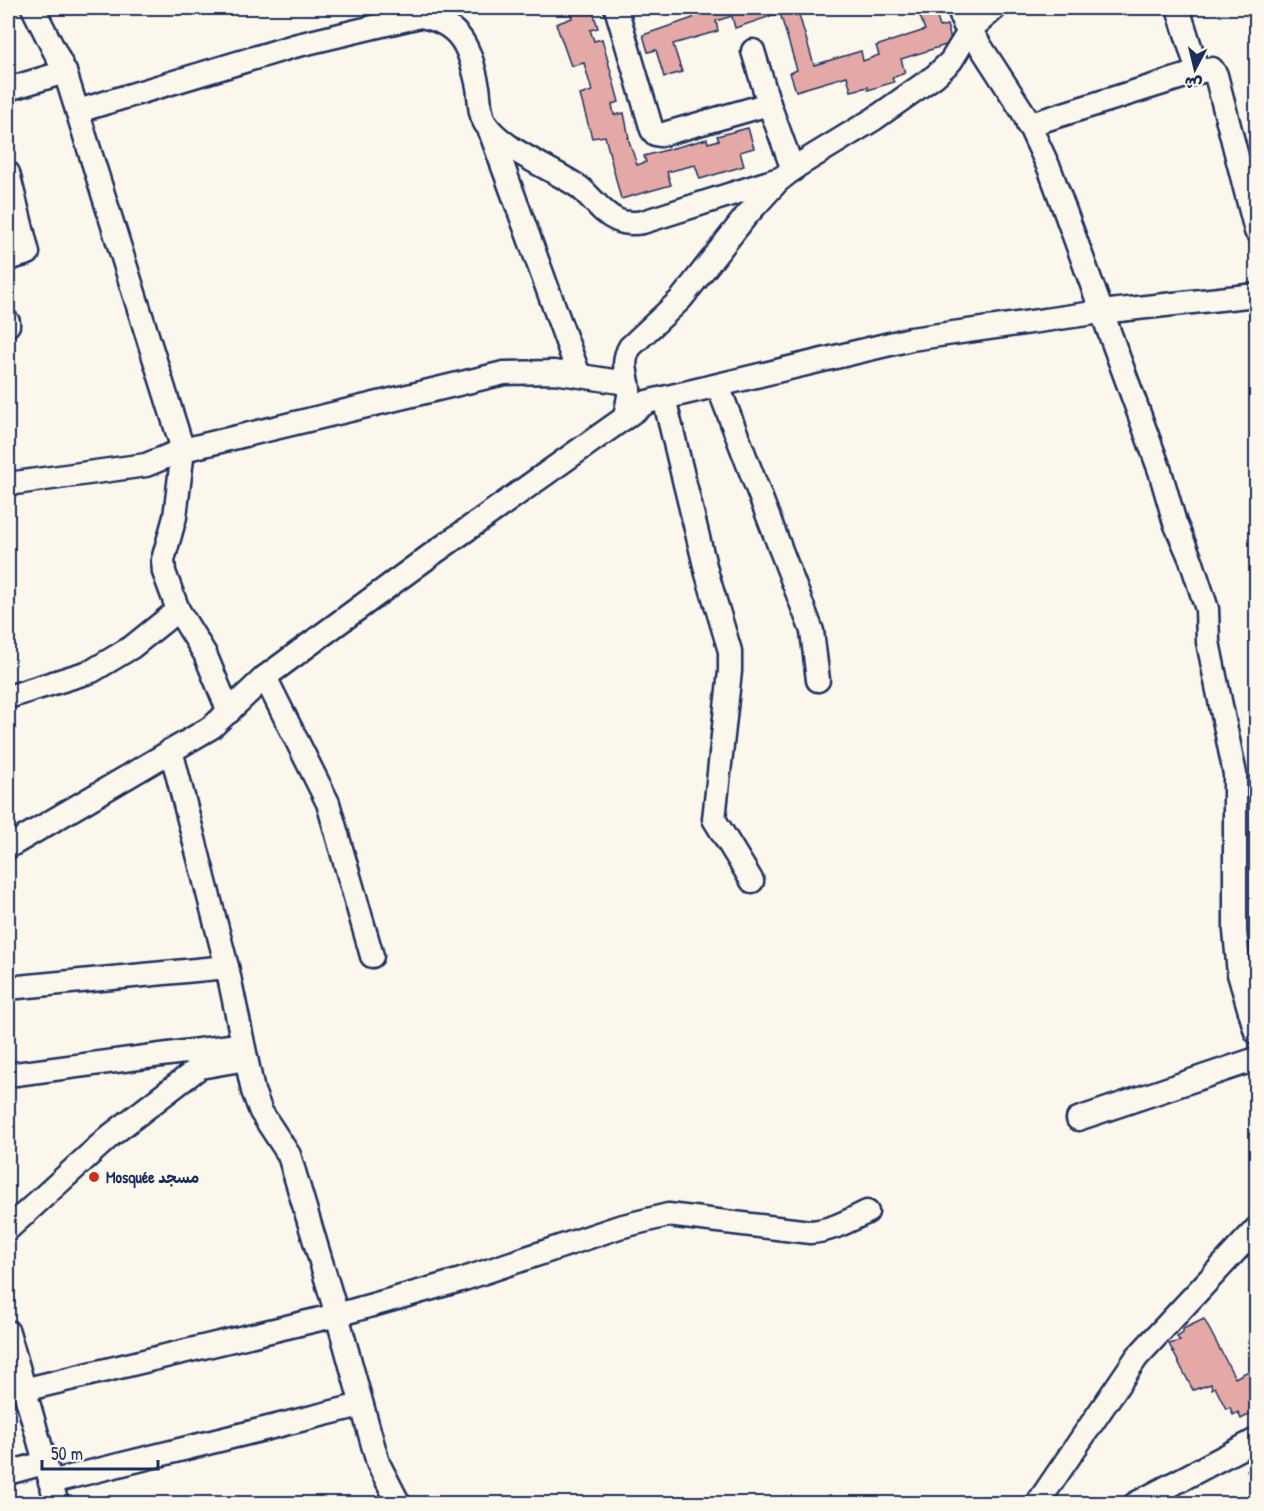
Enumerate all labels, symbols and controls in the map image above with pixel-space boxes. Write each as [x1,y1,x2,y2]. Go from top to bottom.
north arrow [1165,39,1225,99]
text: ش [1183,72,1203,96]
place label: Mosquée مسجد [106,1166,199,1189]
marker: Mosquée مسجد [87,1170,101,1184]
scale bar [42,1433,158,1471]
text: 50 m [51,1441,83,1466]

